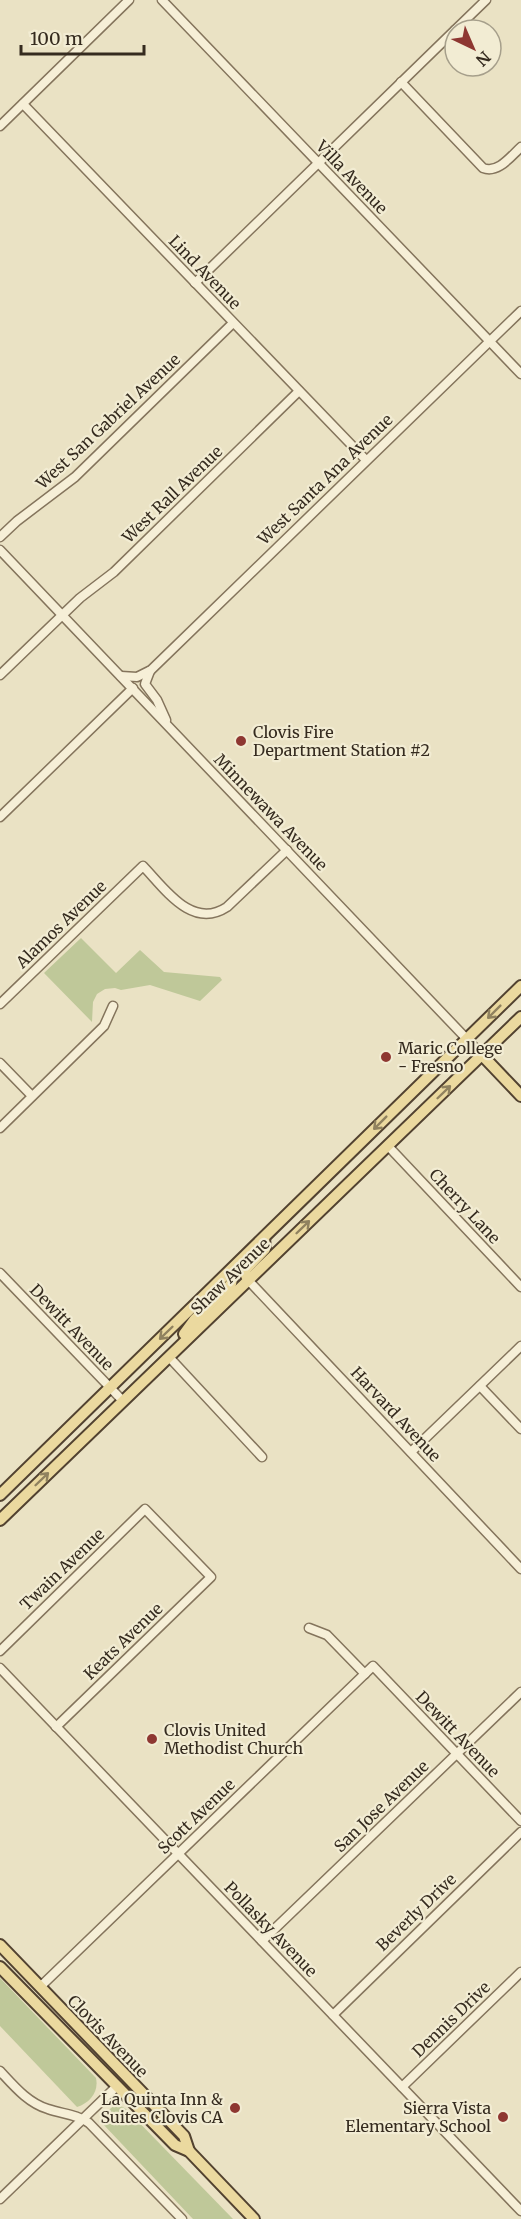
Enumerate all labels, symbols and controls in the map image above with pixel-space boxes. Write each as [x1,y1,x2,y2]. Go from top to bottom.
scale bar [21,18,144,56]
north arrow [443,18,503,78]
text: 100 m [30,27,83,50]
text: N [472,47,495,71]
street label: Villa Avenue [311,135,392,218]
street label: Lind Avenue [165,231,245,313]
street label: West San Gabriel Avenue [31,349,184,494]
street label: West Santa Ana Avenue [253,409,397,549]
street label: West Rall Avenue [117,441,226,548]
place label: Clovis Fire Department Station #2 [253,722,430,760]
marker: Clovis Fire Department Station #2 [234,734,248,748]
street label: Minnewawa Avenue [210,749,332,875]
street label: Alamos Avenue [11,876,110,973]
one-way arrow [487,1005,502,1019]
place label: Maric College - Fresno [398,1038,502,1076]
marker: Maric College - Fresno [379,1050,393,1064]
one-way arrow [436,1085,451,1099]
one-way arrow [373,1116,388,1131]
street label: Cherry Lane [425,1164,505,1248]
one-way arrow [295,1219,310,1234]
street label: Shaw Avenue [186,1233,274,1319]
street label: Dewitt Avenue [26,1280,118,1374]
one-way arrow [159,1326,174,1341]
street label: Harvard Avenue [347,1362,445,1466]
one-way arrow [34,1472,49,1487]
street label: Twain Avenue [16,1524,108,1614]
street label: Keats Avenue [79,1598,167,1684]
street label: Dewitt Avenue [412,1687,504,1781]
place label: Clovis United Methodist Church [164,1720,303,1758]
marker: Clovis United Methodist Church [145,1732,159,1746]
street label: San Jose Avenue [330,1756,432,1856]
street label: Scott Avenue [153,1774,239,1858]
street label: Beverly Drive [372,1869,460,1955]
street label: Pollasky Avenue [220,1877,322,1981]
street label: Dennis Drive [408,1977,494,2061]
street label: Clovis Avenue [64,1991,152,2081]
place label: La Quinta Inn & Suites Clovis CA [100,2089,224,2127]
place label: Sierra Vista Elementary School [345,2098,491,2136]
marker: La Quinta Inn & Suites Clovis CA [228,2101,242,2115]
marker: Sierra Vista Elementary School [496,2110,510,2124]

